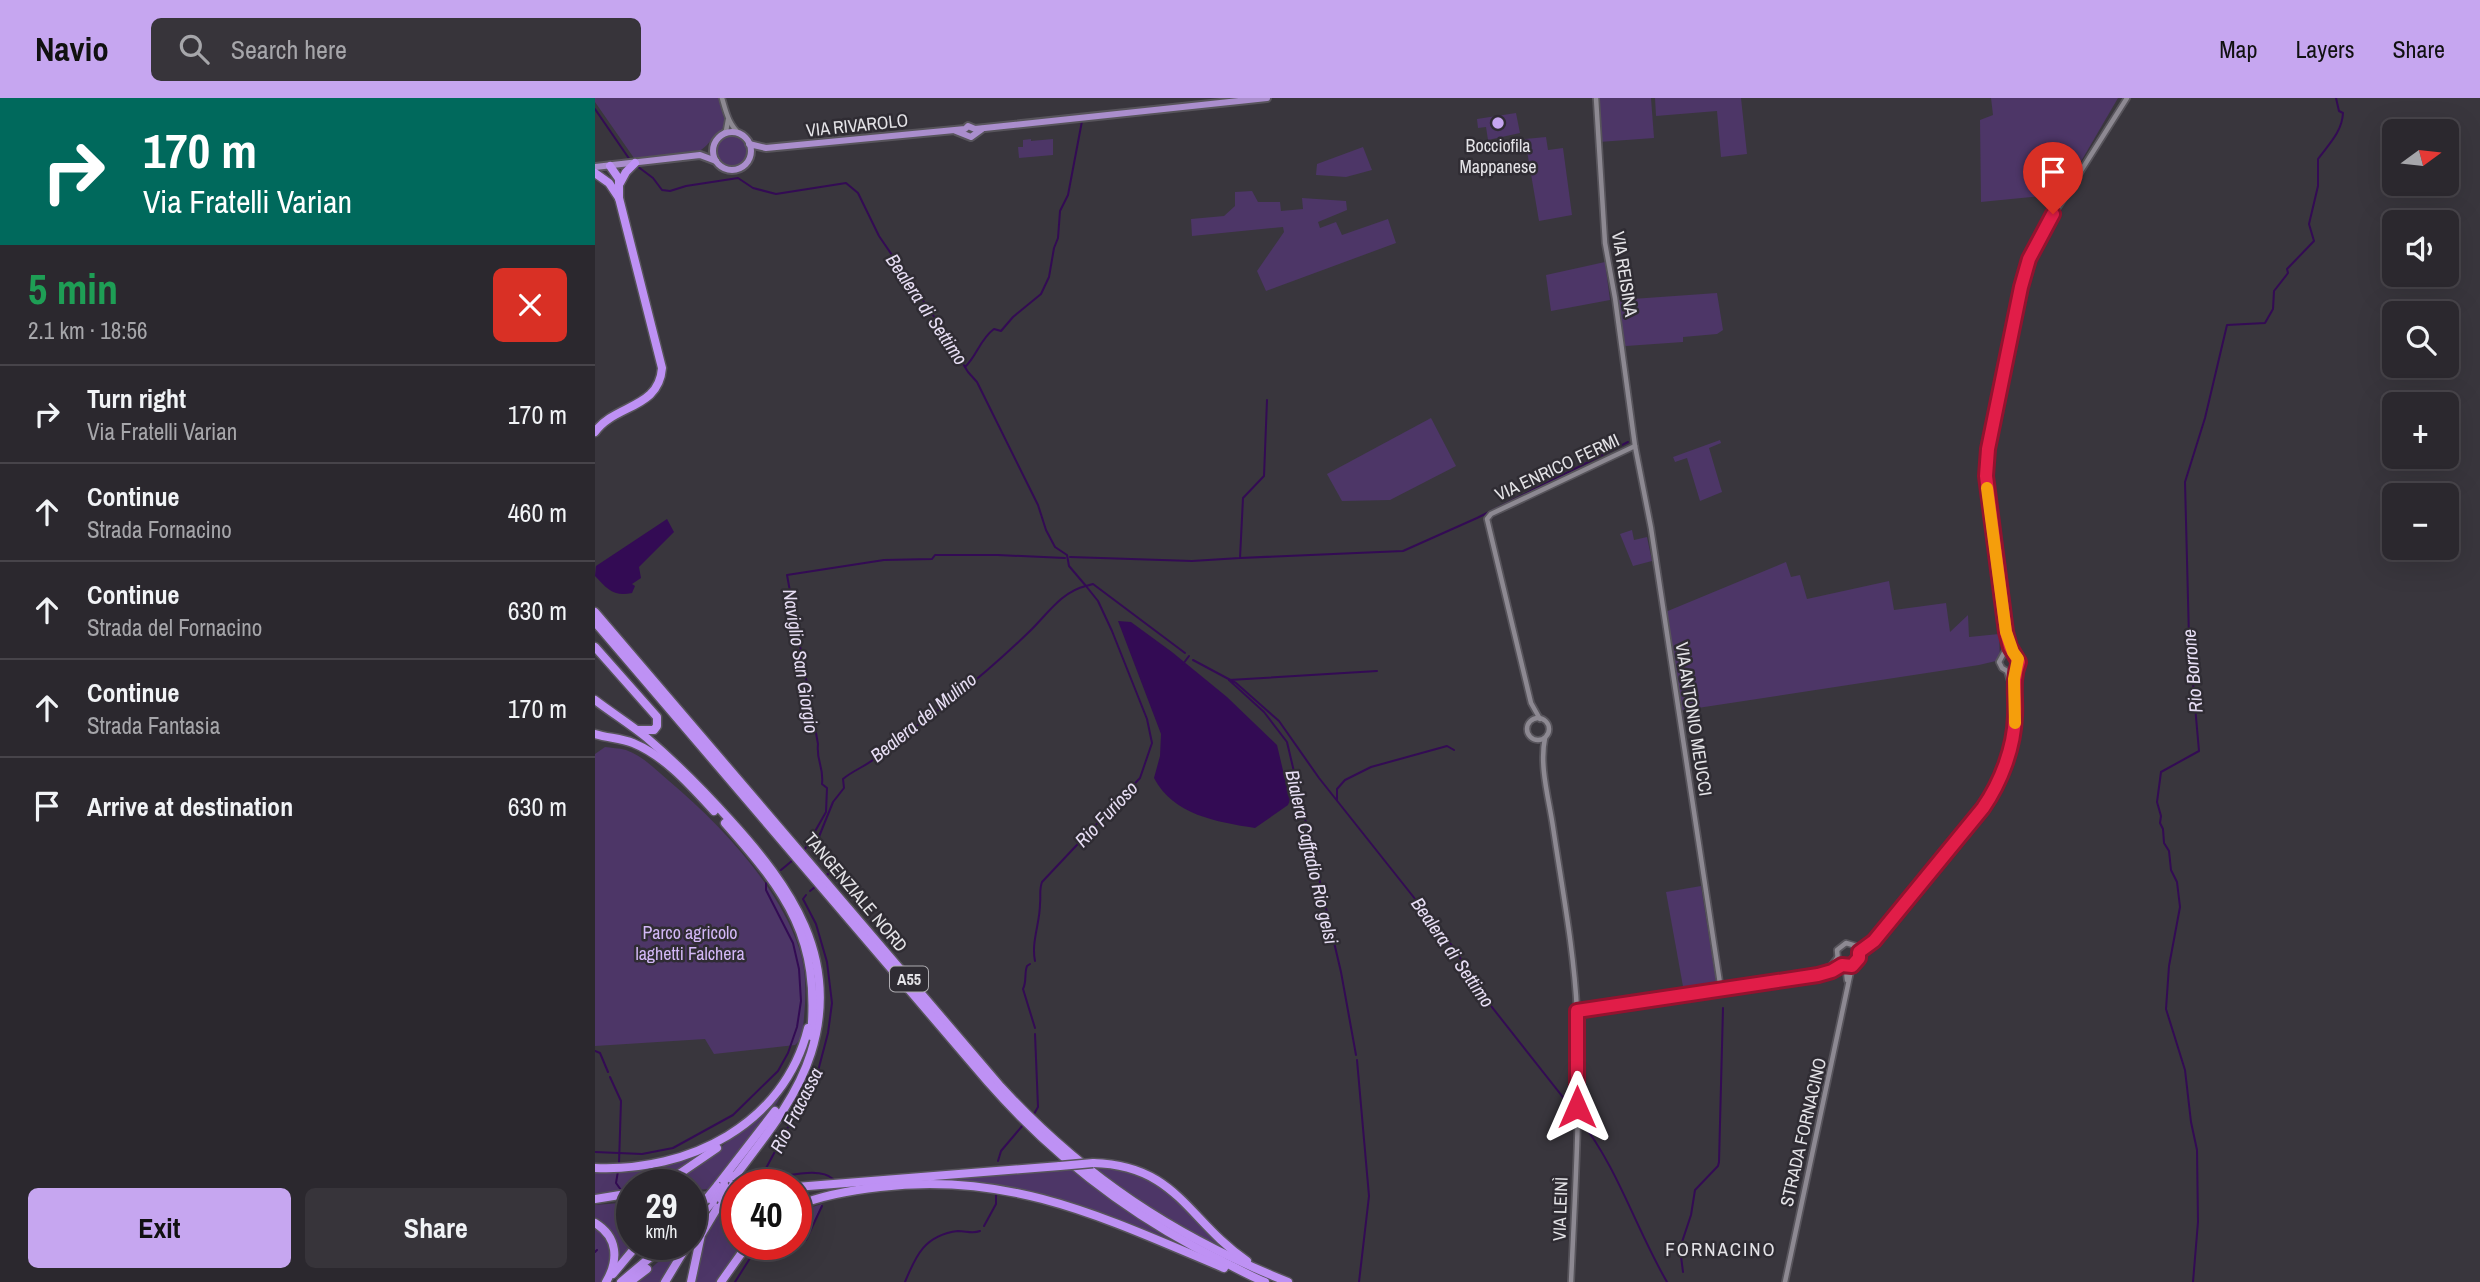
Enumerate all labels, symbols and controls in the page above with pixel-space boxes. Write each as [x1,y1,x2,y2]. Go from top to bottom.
search box [151,18,641,81]
text: Navio [35,27,109,71]
icon: search [175,30,213,68]
text: Search here [231,32,347,67]
text: Map [2219,33,2257,65]
text: Layers [2295,33,2354,65]
text: Share [2392,33,2445,65]
street label: VIA RIVAROLO [805,107,909,143]
marker: Bocciofila Mappanese [1490,115,1506,131]
text: 170 m [143,117,257,183]
north arrow [2382,119,2459,196]
map controls [2382,119,2459,560]
icon: right [28,126,119,217]
place label: Bocciofila Mappanese [1459,133,1537,179]
pin [2023,142,2083,214]
icon: arrive [2034,153,2072,191]
text: Via Fratelli Varian [143,180,352,223]
button: sound [2382,210,2459,287]
street label: VIA REISINA [1606,229,1644,319]
water label: Bealera di Settimo [880,248,974,370]
text: 5 min [28,261,118,317]
button: close [493,268,567,342]
button: search [2382,301,2459,378]
text: 2.1 km · 18:56 [28,315,148,346]
text: Turn right [87,381,186,416]
button: + [2382,392,2459,469]
icon: right [28,395,66,433]
text: 170 m [508,397,567,432]
text: Via Fratelli Varian [87,416,237,447]
street label: VIA ENRICO FERMI [1491,427,1623,507]
text: Continue [87,479,179,514]
button: − [2382,483,2459,560]
icon: ahead [28,493,66,531]
text: 460 m [508,495,567,530]
text: Strada Fornacino [87,514,232,545]
text: Continue [87,577,179,612]
water label: Naviglio San Giorgio [777,587,825,735]
icon: ahead [28,591,66,629]
text: 630 m [508,593,567,628]
text: Strada del Fornacino [87,612,262,643]
water label: Rio Borrone [2175,628,2209,714]
street label: VIA ANTONIO MEUCCI [1669,640,1719,798]
water label: Bealera del Mulino [864,666,982,768]
text: Continue [87,675,179,710]
icon: ahead [28,689,66,727]
text: 170 m [508,691,567,726]
text: Strada Fantasia [87,710,220,741]
water label: Bialera Caffadio Rio gelsi [1279,767,1345,947]
water label: Rio Furioso [1069,775,1143,853]
icon: arrive [28,787,66,825]
text: Arrive at destination [87,789,293,824]
text: 630 m [508,789,567,824]
street label: TANGENZIALE NORD [799,827,913,957]
water label: Bealera di Settimo [1405,892,1501,1013]
park label: Parco agricolo laghetti Falchera [635,920,745,966]
road number: A55 [890,966,928,992]
street label: STRADA FORNACINO [1774,1055,1832,1209]
water label: Rio Fracassa [763,1063,829,1157]
position arrow [1540,1070,1614,1144]
speed limit sign: 40 [721,1169,812,1260]
street label: VIA LEINÌ [1546,1177,1574,1241]
text: 29 [646,1182,677,1229]
button: Exit [28,1188,291,1268]
button: Share [305,1188,567,1268]
text: km/h [646,1219,678,1244]
district label: FORNACINO [1665,1236,1777,1262]

